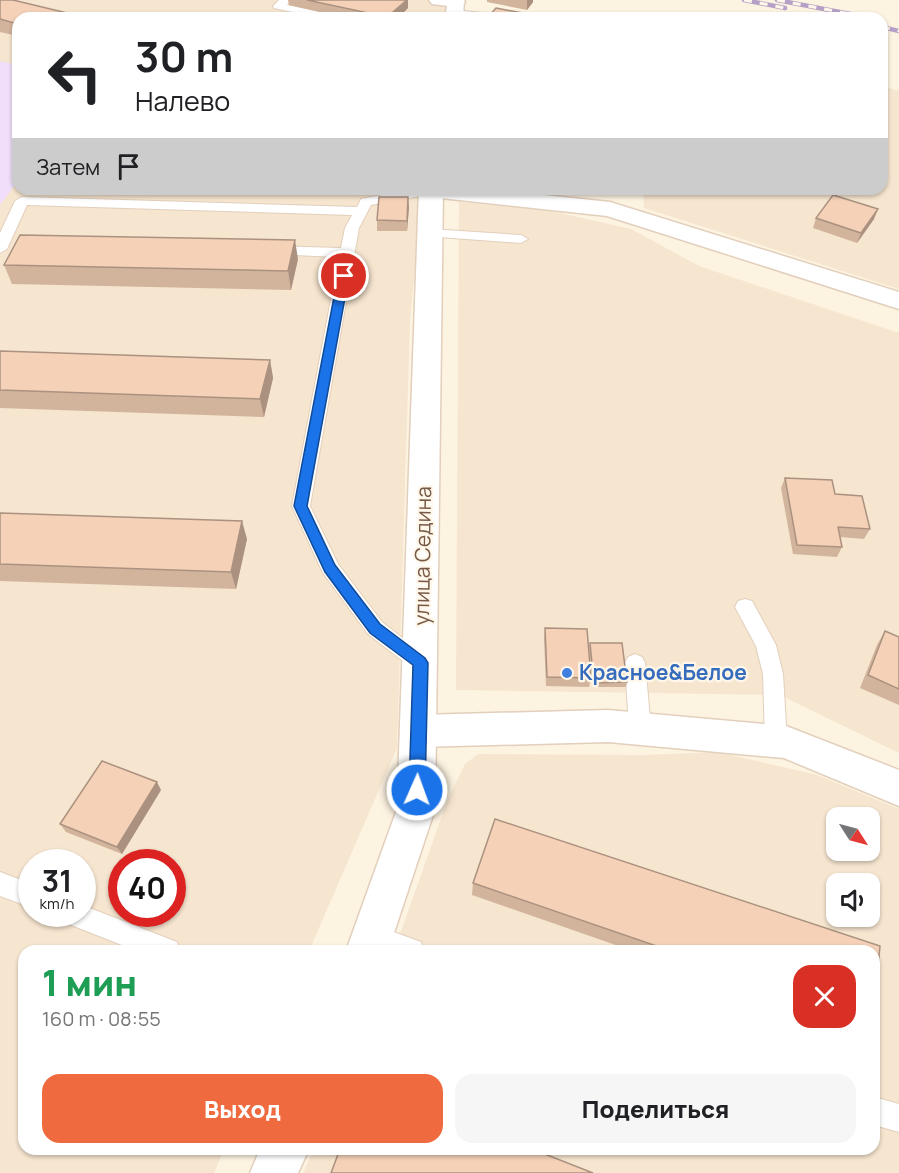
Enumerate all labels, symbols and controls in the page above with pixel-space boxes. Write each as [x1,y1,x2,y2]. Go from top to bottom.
text: 30 m [135,27,233,85]
icon: left [36,36,114,114]
text: Налево [135,82,230,119]
icon: arrive [112,150,145,183]
text: Затем [36,152,100,182]
pin [318,250,369,301]
icon: arrive [327,259,360,292]
street label: улица Седина [407,486,437,626]
place label: Красное&Белое [579,658,747,686]
marker: Красное&Белое [560,666,574,680]
position arrow [385,758,449,822]
north arrow [826,807,880,861]
map controls [826,807,880,927]
speed limit sign: 40 [108,849,186,927]
text: 31 [42,860,72,901]
button: sound [826,873,880,927]
text: km/h [40,893,74,914]
text: 1 мин [42,958,137,1007]
button: close [793,965,856,1028]
text: 160 m · 08:55 [42,1005,161,1032]
button: Выход [42,1074,443,1143]
button: Поделиться [455,1074,856,1143]

